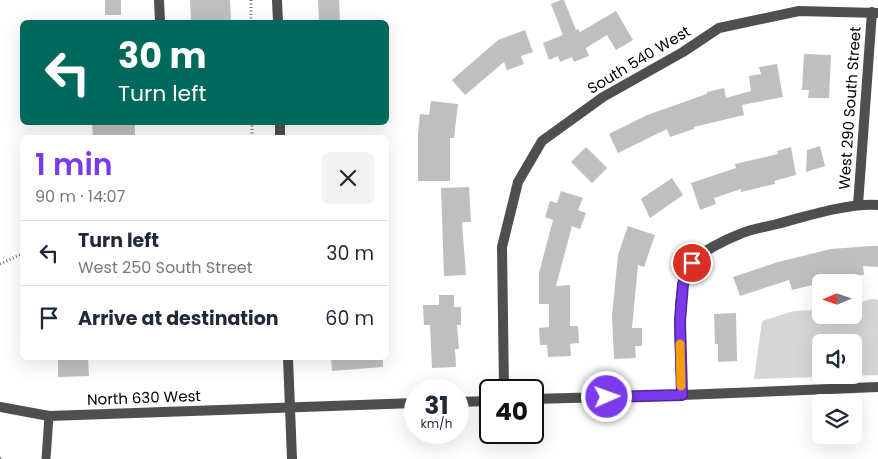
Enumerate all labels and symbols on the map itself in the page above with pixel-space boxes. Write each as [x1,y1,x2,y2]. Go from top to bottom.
street label: South 540 West [583,21,694,99]
street label: West 290 South Street [833,26,866,190]
pin [671,242,713,284]
north arrow [812,274,862,324]
position arrow [580,370,632,422]
speed limit sign: 40 [479,379,544,444]
street label: North 630 West [87,385,201,410]

